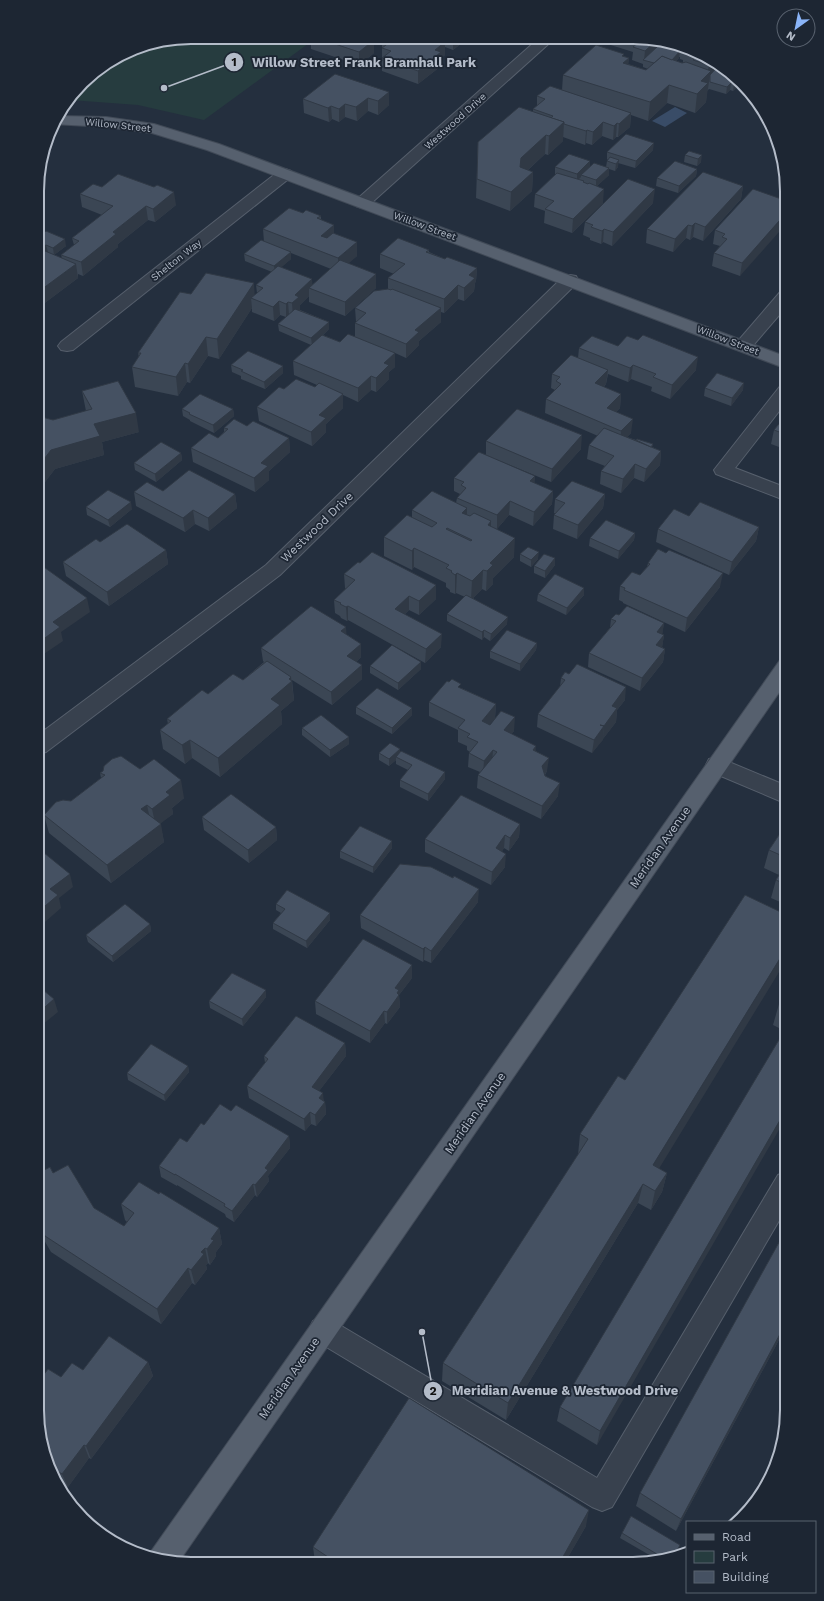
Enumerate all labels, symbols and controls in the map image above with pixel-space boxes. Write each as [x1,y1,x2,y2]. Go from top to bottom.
north arrow [776,8,816,48]
text: N [784,28,798,44]
callout: Willow Street Frank Bramhall Park [224,50,485,75]
text: 1 [231,55,237,69]
text: Willow Street Frank Bramhall Park [252,55,477,70]
street label: Westwood Drive [422,90,488,152]
street label: Willow Street [85,116,152,134]
street label: Willow Street [392,210,459,243]
street label: Shelton Way [149,237,204,283]
street label: Willow Street [695,323,761,357]
street label: Westwood Drive [278,489,356,565]
street label: Meridian Avenue [627,804,693,890]
street label: Meridian Avenue [442,1070,508,1156]
street label: Meridian Avenue [256,1335,322,1421]
callout: Meridian Avenue & Westwood Drive [423,1378,686,1403]
text: Meridian Avenue & Westwood Drive [452,1383,679,1398]
text: 2 [429,1384,437,1398]
legend [686,1521,816,1593]
text: Road [722,1530,751,1544]
text: Park [722,1550,748,1564]
text: Building [722,1570,769,1584]

